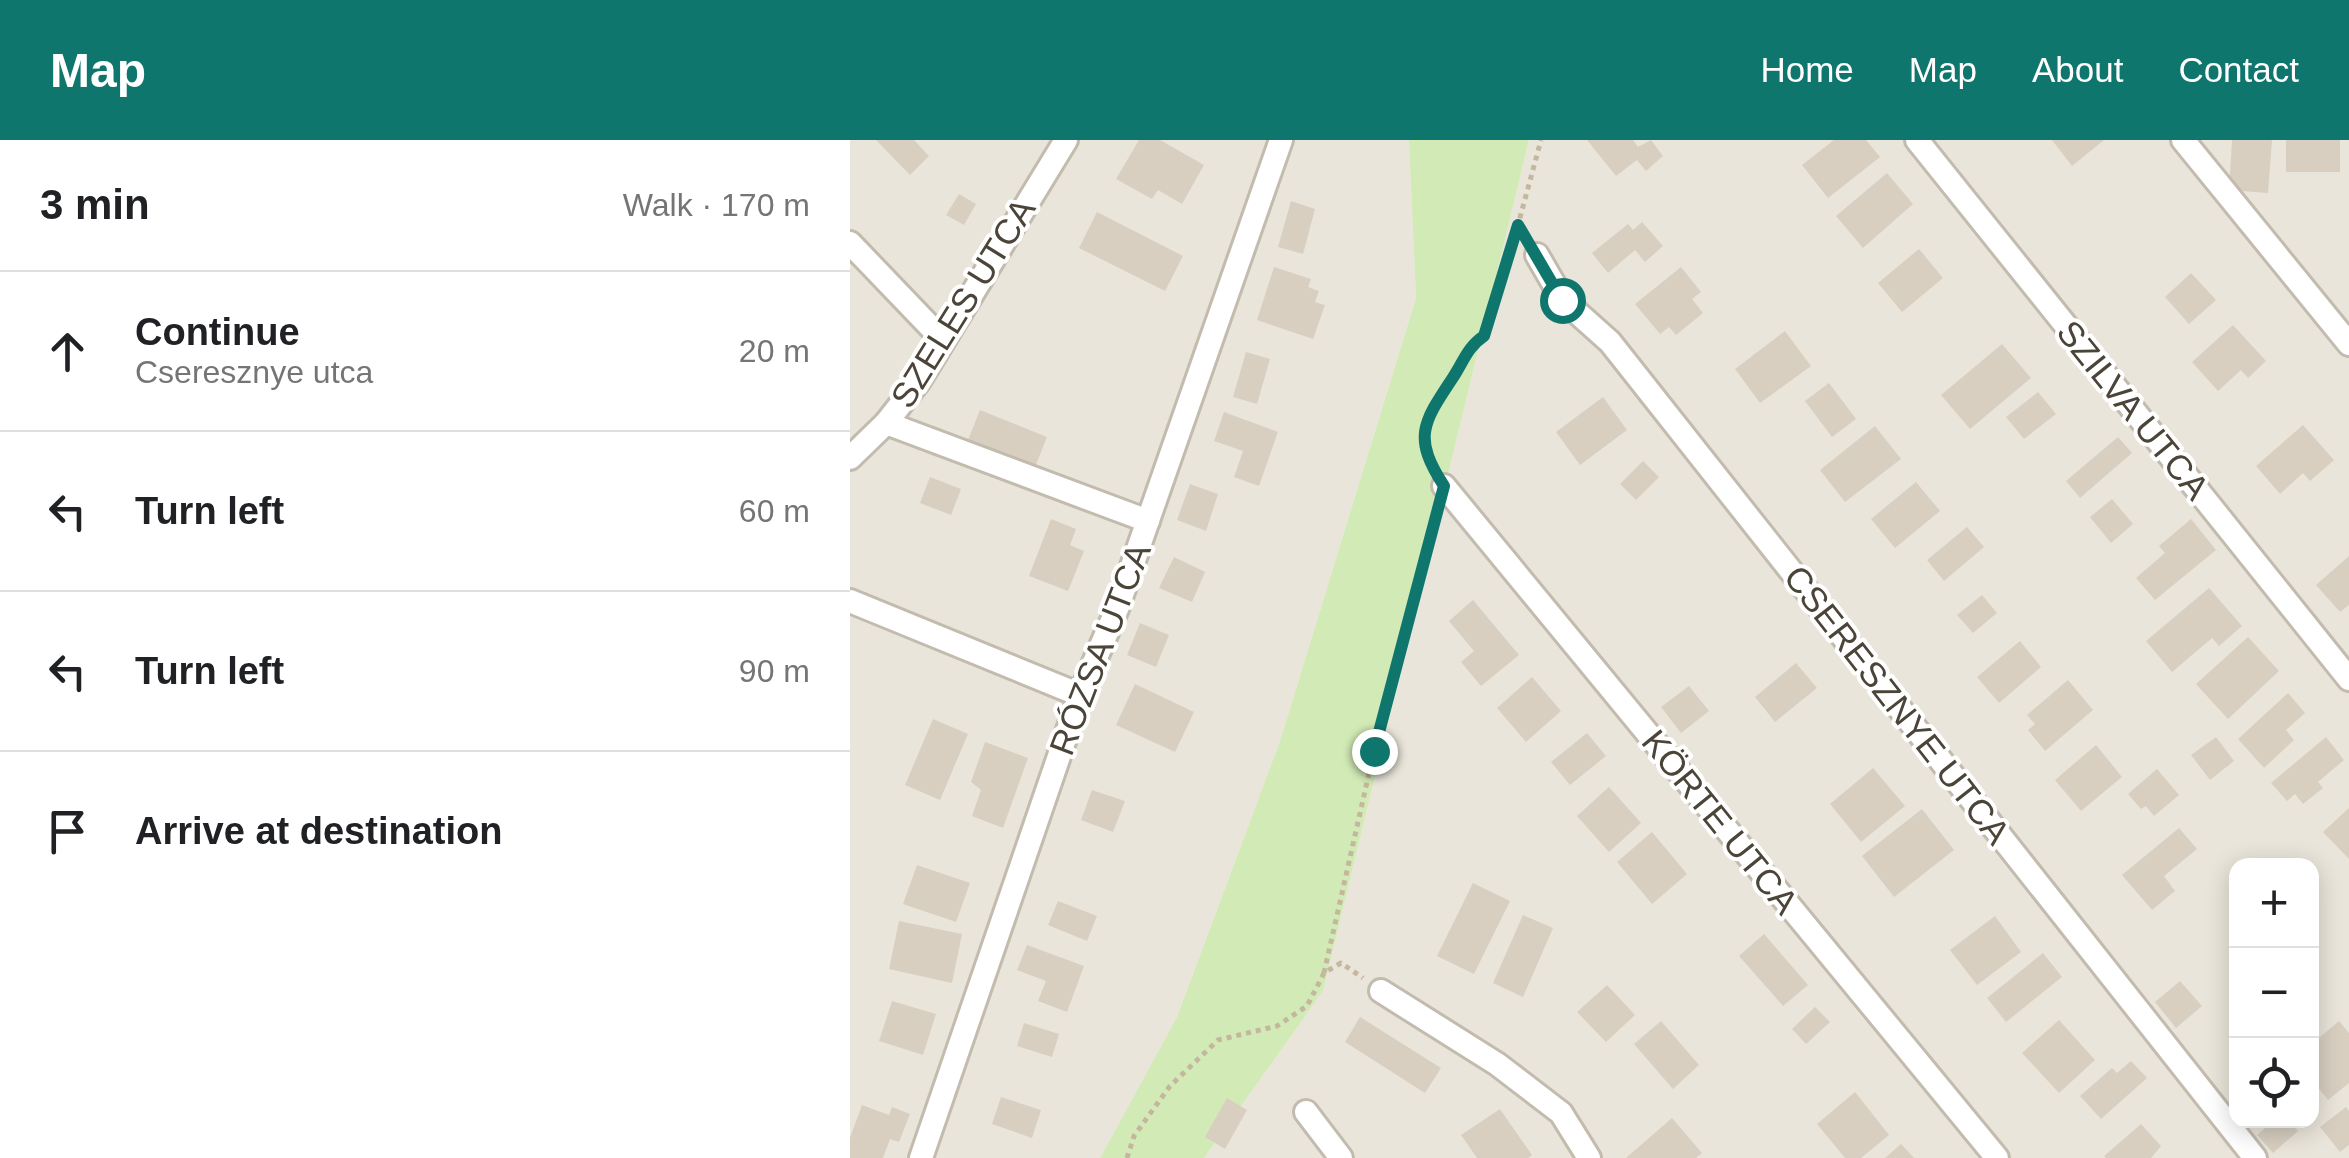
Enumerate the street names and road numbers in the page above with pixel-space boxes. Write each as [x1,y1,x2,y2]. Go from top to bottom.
street label: SZELES UTCA [883,190,1043,415]
street label: SZILVA UTCA [2049,313,2218,507]
street label: RÓZSA UTCA [1041,537,1158,760]
street label: CSERESZNYE UTCA [1777,558,2019,852]
street label: KÖRTE UTCA [1634,722,1807,922]

